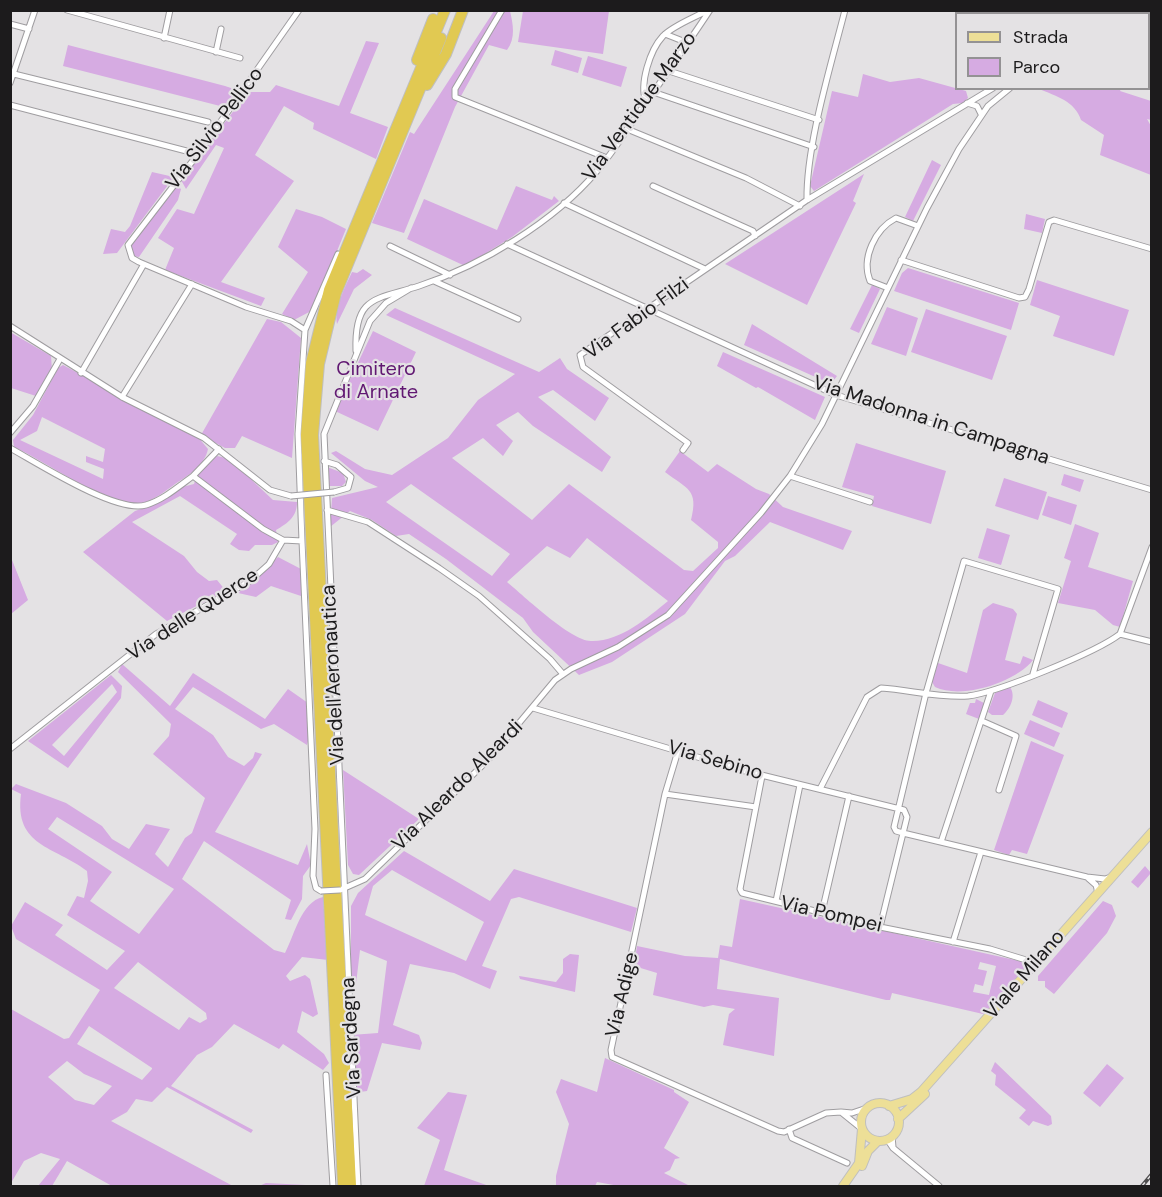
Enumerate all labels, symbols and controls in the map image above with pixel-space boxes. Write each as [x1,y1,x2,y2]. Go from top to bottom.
legend [955,12,1150,90]
text: Strada [1013,25,1068,49]
street label: Via Ventidue Marzo [578,28,702,186]
text: Parco [1013,55,1060,79]
street label: Via Silvio Pellico [161,63,269,195]
street label: Via Fabio Filzi [580,273,694,365]
park label: Cimitero di Arnate [334,358,418,405]
street label: Via Madonna in Campagna [810,371,1052,471]
street label: Via delle Querce [123,564,263,666]
street label: Via dell'Aeronautica [317,584,351,766]
street label: Via Aleardo Aleardi [387,715,529,857]
street label: Via Sebino [665,736,765,786]
street label: Via Pompei [778,892,884,938]
street label: Viale Milano [980,925,1070,1025]
street label: Via Adige [602,950,644,1040]
street label: Via Sardegna [337,977,367,1099]

